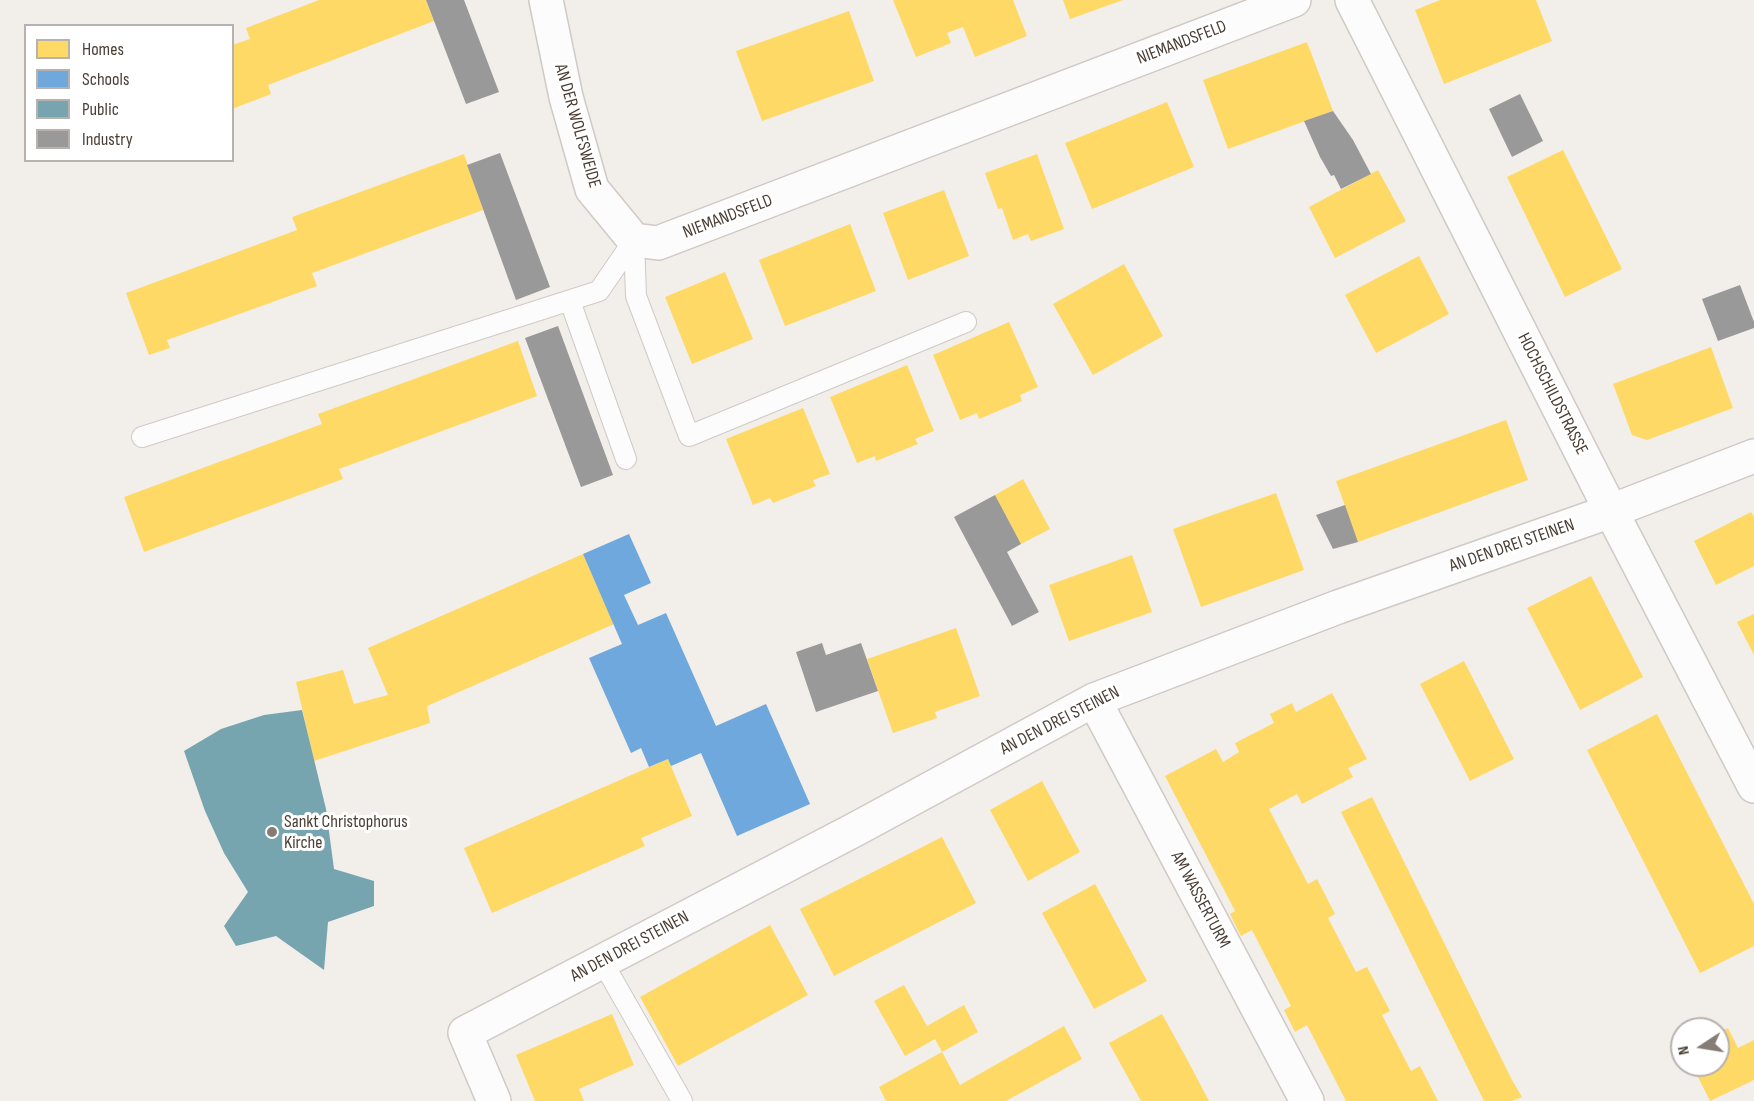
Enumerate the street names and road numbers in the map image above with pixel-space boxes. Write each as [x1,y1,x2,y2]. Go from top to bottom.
street label: NIEMANDSFELD [1134,16,1230,70]
street label: AN DER WOLFSWEIDE [549,62,605,190]
street label: NIEMANDSFELD [680,190,776,244]
street label: HOCHSCHILDSTRASSE [1512,330,1592,458]
street label: AN DEN DREI STEINEN [1447,514,1577,578]
street label: AN DEN DREI STEINEN [997,682,1123,760]
street label: AM WASSERTURM [1166,848,1234,952]
street label: AN DEN DREI STEINEN [567,907,693,987]

